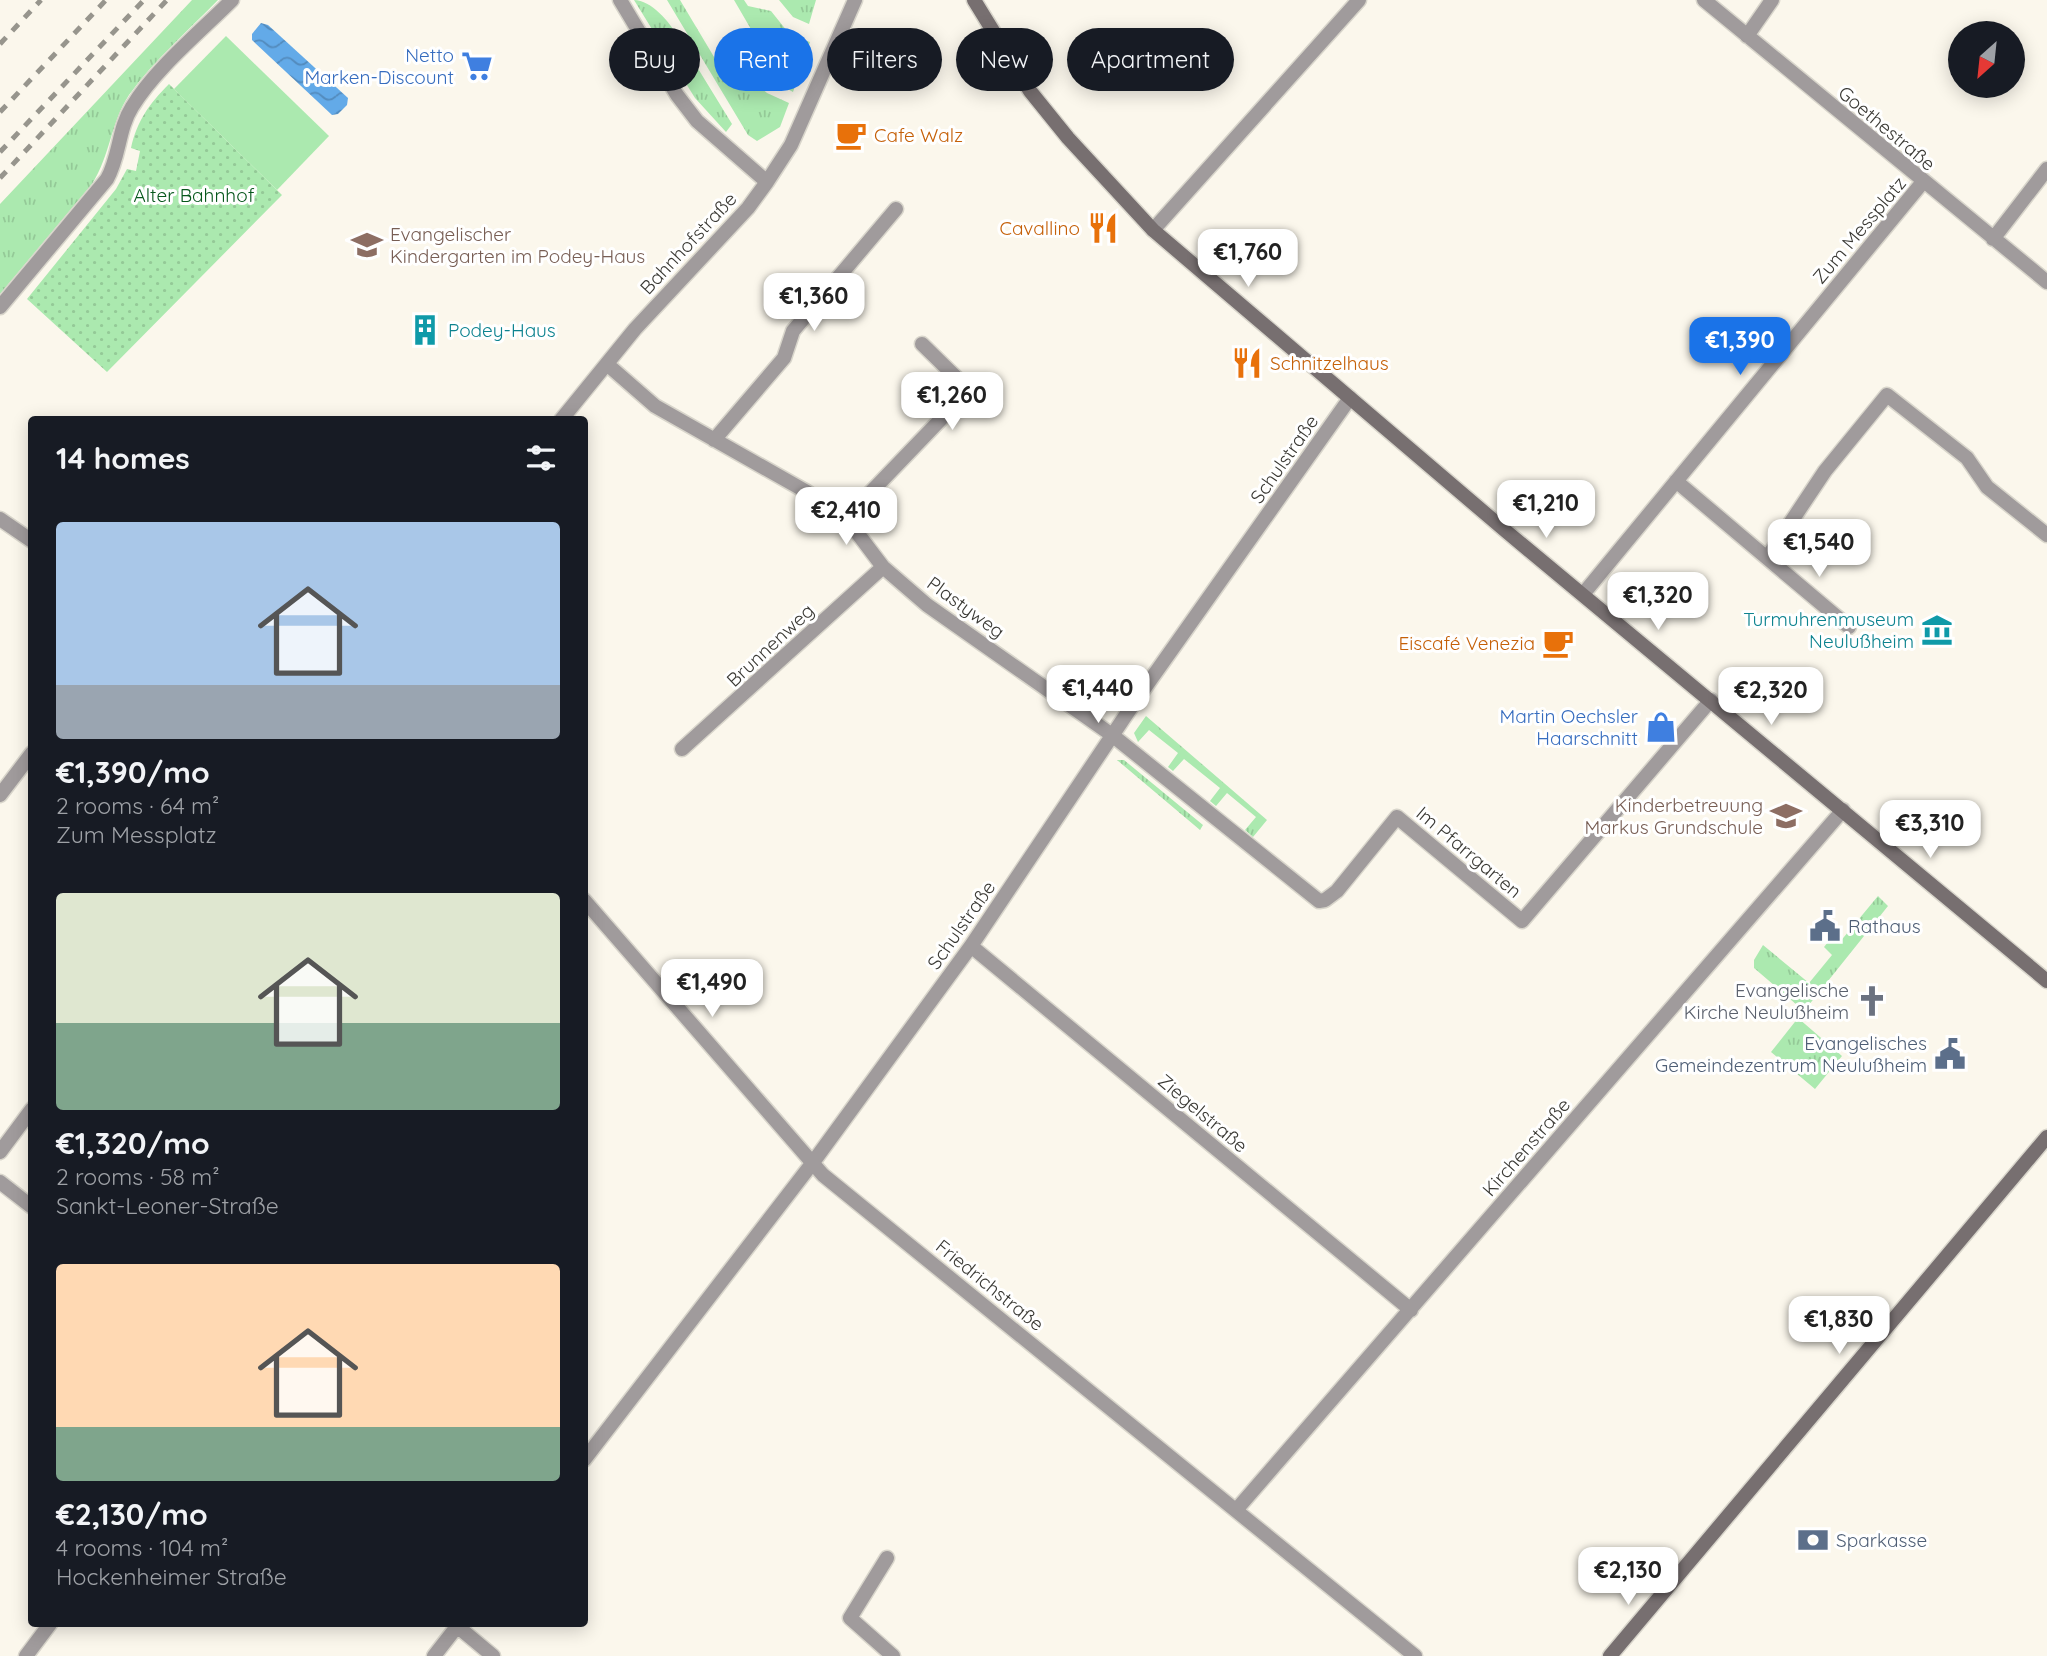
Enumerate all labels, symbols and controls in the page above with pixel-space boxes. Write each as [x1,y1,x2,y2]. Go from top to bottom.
north arrow [1948,21,2025,98]
map controls [1948,21,2025,98]
chip: Buy [609,28,700,91]
chip: Rent [714,28,813,91]
chip: Filters [827,28,942,91]
chip: New [956,28,1053,91]
chip: Apartment [1067,28,1234,91]
place label: Netto Marken-Discount [304,43,454,89]
supermarket icon: Netto Marken-Discount [460,49,494,83]
street label: Goethestraße [1833,80,1941,176]
cafe icon: Cafe Walz [834,118,868,152]
place label: Cafe Walz [874,123,963,147]
street label: Zum Messplatz [1807,171,1911,289]
park label: Alter Bahnhof [134,183,255,207]
street label: Bahnhofstraße [635,187,741,299]
restaurant icon: Cavallino [1086,211,1120,245]
place label: Cavallino [1000,216,1080,240]
place label: Evangelischer Kindergarten im Podey-Haus [390,222,645,268]
school or university icon: Evangelischer Kindergarten im Podey-Haus [350,228,384,262]
pin: €1,760 [1191,230,1305,289]
text: €1,760 [1214,237,1282,266]
pin: €1,360 [757,274,871,333]
text: €1,360 [780,281,848,310]
building icon: Podey-Haus [408,313,442,347]
place label: Podey-Haus [448,318,556,342]
pin: €1,390 [1683,318,1797,377]
text: €1,390 [1705,325,1775,354]
restaurant icon: Schnitzelhaus [1230,346,1264,380]
place label: Schnitzelhaus [1270,351,1389,375]
pin: €1,260 [895,372,1009,432]
text: €1,260 [917,380,987,409]
street label: Schulstraße [1245,410,1323,508]
text: 14 homes [56,439,190,477]
icon: filters [522,439,560,477]
pin: €1,210 [1489,480,1603,540]
pin: €2,410 [789,488,903,547]
text: €1,210 [1513,488,1579,517]
text: €2,410 [811,495,881,524]
pin: €1,540 [1762,520,1876,579]
text: €1,540 [1784,527,1854,556]
icon: home [245,568,371,694]
street label: Plastyweg [922,571,1010,643]
pin: €1,320 [1601,572,1715,632]
text: €1,320 [1623,580,1693,609]
street label: Brunnenweg [721,598,819,692]
place label: Turmuhrenmuseum Neulußheim [1743,607,1914,653]
museum icon: Turmuhrenmuseum Neulußheim [1920,613,1954,647]
cafe icon: Eiscafé Venezia [1541,626,1575,660]
place label: Eiscafé Venezia [1398,631,1535,655]
pin: €1,440 [1041,666,1155,725]
pin: €2,320 [1714,668,1828,727]
text: €1,440 [1063,673,1133,702]
text: €2,320 [1734,675,1808,704]
place label: Martin Oechsler Haarschnitt [1500,704,1639,750]
shop icon: Martin Oechsler Haarschnitt [1644,710,1678,744]
text: €1,390/mo [56,753,210,791]
text: 2 rooms · 64 m² [56,791,219,820]
place label: Kinderbetreuung Markus Grundschule [1584,793,1763,839]
school or university icon: Kinderbetreuung Markus Grundschule [1769,799,1803,833]
pin: €3,310 [1873,800,1987,860]
street label: Im Pfarrgarten [1411,801,1527,903]
text: €3,310 [1896,808,1964,837]
text: Zum Messplatz [56,820,217,849]
street label: Schulstraße [922,876,1000,974]
public building icon: Rathaus [1808,909,1842,943]
place label: Rathaus [1848,914,1921,938]
icon: home [245,939,371,1065]
pin: €1,490 [655,960,769,1019]
text: €1,490 [677,967,747,996]
place label: Evangelische Kirche Neulußheim [1684,978,1849,1024]
church icon: Evangelische Kirche Neulußheim [1855,984,1889,1018]
place label: Evangelisches Gemeindezentrum Neulußheim [1655,1031,1927,1077]
public building icon: Evangelisches Gemeindezentrum Neulußheim [1933,1037,1967,1071]
street label: Ziegelstraße [1153,1069,1253,1157]
street label: Kirchenstraße [1477,1093,1575,1201]
text: €1,320/mo [56,1124,210,1162]
text: 2 rooms · 58 m² [56,1162,219,1191]
text: Sankt-Leoner-Straße [56,1191,279,1220]
street label: Friedrichstraße [931,1234,1049,1336]
pin: €1,830 [1782,1296,1896,1356]
text: €1,830 [1805,1304,1873,1333]
icon: home [245,1310,371,1436]
text: €2,130/mo [56,1495,208,1533]
bank icon: Sparkasse [1796,1523,1830,1557]
place label: Sparkasse [1836,1528,1927,1552]
text: 4 rooms · 104 m² [56,1533,228,1562]
pin: €2,130 [1571,1548,1685,1607]
text: €2,130 [1594,1555,1662,1584]
text: Hockenheimer Straße [56,1562,287,1591]

